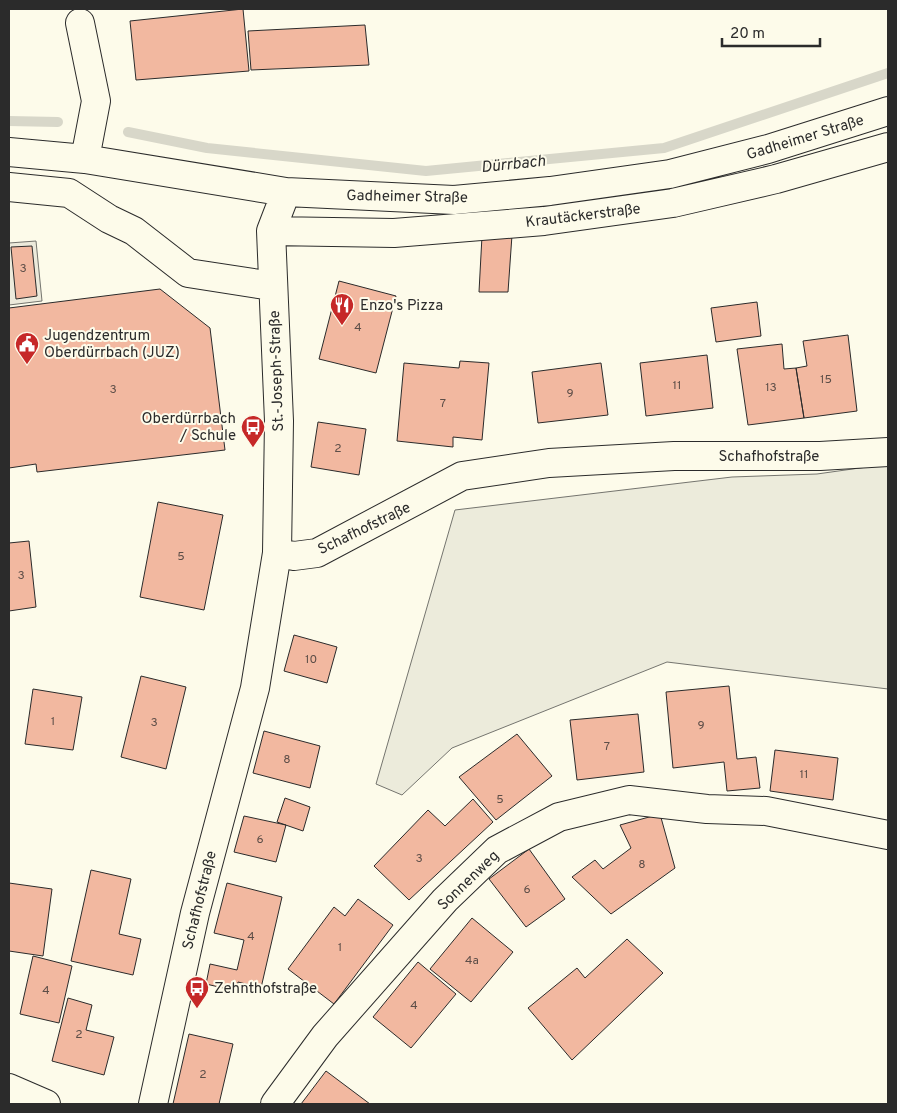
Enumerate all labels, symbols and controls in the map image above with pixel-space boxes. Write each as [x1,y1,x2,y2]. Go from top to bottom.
scale bar [722,15,820,47]
text: 20 m [730,25,765,44]
street label: Gadheimer Straße [745,112,866,165]
water label: Dürrbach [480,152,547,178]
street label: Gadheimer Straße [346,187,468,208]
street label: Krautäckerstraße [525,200,642,233]
house number: 3 [19,261,27,277]
restaurant icon: Enzo's Pizza [329,292,355,326]
place label: Enzo's Pizza [360,297,443,316]
street label: St.-Joseph-Straße [266,310,289,432]
house number: 4 [354,320,362,336]
place label: Jugendzentrum Oberdürrbach (JUZ) [44,327,180,363]
public building icon: Jugendzentrum Oberdürrbach (JUZ) [14,331,40,365]
house number: 15 [820,372,832,388]
house number: 11 [673,378,681,394]
house number: 13 [765,380,777,396]
house number: 3 [109,382,117,398]
house number: 9 [566,386,574,402]
house number: 7 [440,396,446,412]
place label: Oberdürrbach / Schule [142,410,236,446]
bus stop icon: Oberdürrbach / Schule [240,414,266,448]
house number: 2 [334,441,342,457]
street label: Schafhofstraße [719,448,819,467]
street label: Schafhofstraße [315,499,414,560]
house number: 5 [177,549,185,565]
house number: 3 [17,568,25,584]
house number: 10 [305,652,317,668]
house number: 1 [51,714,55,730]
house number: 3 [150,715,158,731]
house number: 9 [697,718,705,734]
house number: 7 [604,739,610,755]
house number: 8 [283,752,291,768]
house number: 11 [800,767,808,783]
house number: 5 [496,792,504,808]
house number: 6 [256,832,264,848]
street label: Sonnenweg [434,847,504,915]
street label: Schafhofstraße [179,849,222,952]
house number: 3 [415,851,423,867]
house number: 8 [638,857,646,873]
house number: 6 [523,882,531,898]
house number: 4 [247,929,255,945]
house number: 1 [338,940,342,956]
house number: 4a [465,953,479,969]
bus stop icon: Zehnthofstraße [184,975,210,1009]
place label: Zehnthofstraße [214,980,317,999]
house number: 4 [42,983,50,999]
house number: 4 [410,998,418,1014]
house number: 2 [75,1027,83,1043]
house number: 2 [199,1067,207,1083]

